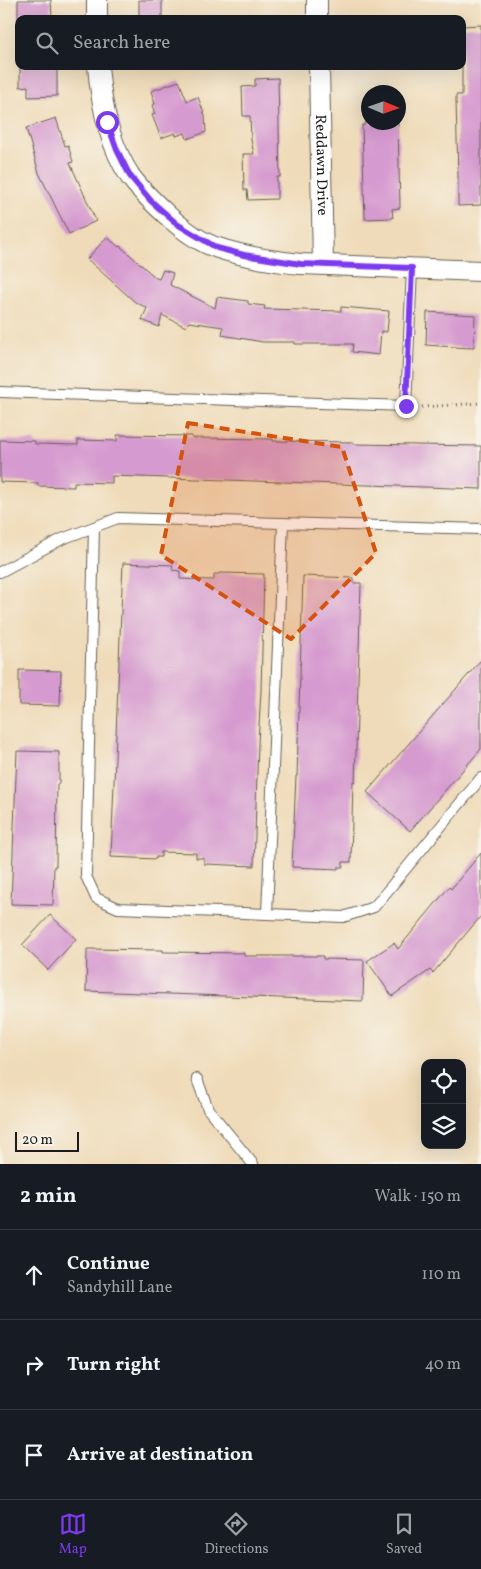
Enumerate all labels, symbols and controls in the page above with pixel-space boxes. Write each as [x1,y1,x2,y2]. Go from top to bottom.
search box [15,15,466,70]
icon: search [33,29,61,57]
text: Search here [73,30,170,56]
north arrow [361,85,406,130]
route start [96,111,119,134]
street label: Reddawn Drive [309,114,333,216]
route end [395,395,418,418]
map controls [421,1059,466,1149]
button: locate [421,1059,466,1104]
button: layers [421,1104,466,1149]
scale bar [15,1129,79,1152]
text: 20 m [22,1131,53,1150]
text: 2 min [20,1182,77,1211]
text: Walk · 150 m [375,1186,461,1208]
text: Continue [67,1251,150,1277]
icon: ahead [20,1261,48,1289]
text: 110 m [422,1264,461,1286]
text: Sandyhill Lane [67,1277,172,1299]
icon: right [20,1351,48,1379]
text: Turn right [67,1352,160,1378]
text: 40 m [425,1354,461,1376]
icon: arrive [20,1441,48,1469]
text: Arrive at destination [67,1442,253,1468]
tab: Map [59,1510,87,1559]
tab: Directions [204,1510,269,1559]
tab: Saved [386,1510,422,1559]

